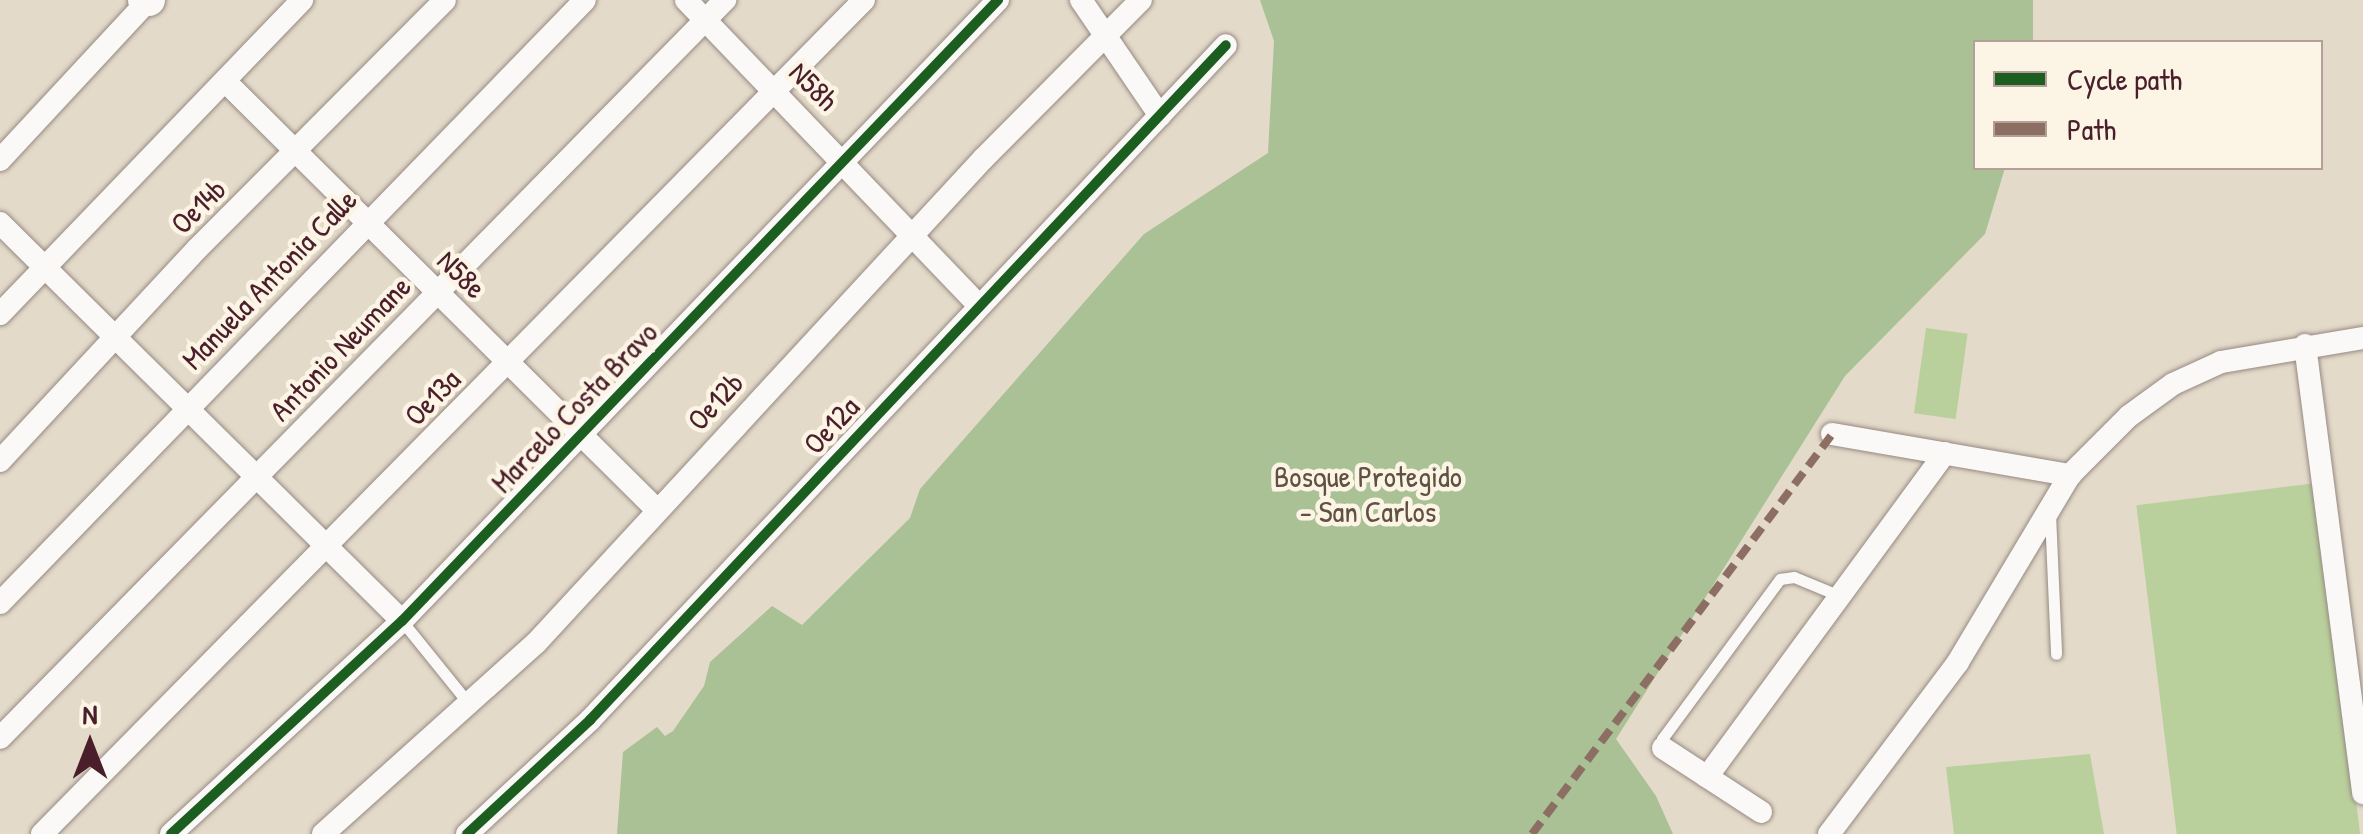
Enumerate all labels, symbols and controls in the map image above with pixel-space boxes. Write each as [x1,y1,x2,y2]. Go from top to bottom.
legend [1973,40,2323,170]
street label: N58h [782,54,846,118]
text: Cycle path [2067,59,2182,99]
text: Path [2067,109,2116,149]
street label: Oe14b [163,171,233,241]
street label: Manuela Antonia Calle [174,181,364,377]
street label: N58e [430,242,494,306]
street label: Antonio Neumane [262,268,418,428]
street label: Marcelo Costa Bravo [483,314,665,500]
street label: Oe13a [397,361,467,433]
street label: Oe12b [679,365,751,437]
street label: Oe12a [796,389,866,461]
park label: Bosque Protegido - San Carlos [1274,458,1462,528]
north arrow [40,694,140,794]
text: N [83,695,97,733]

